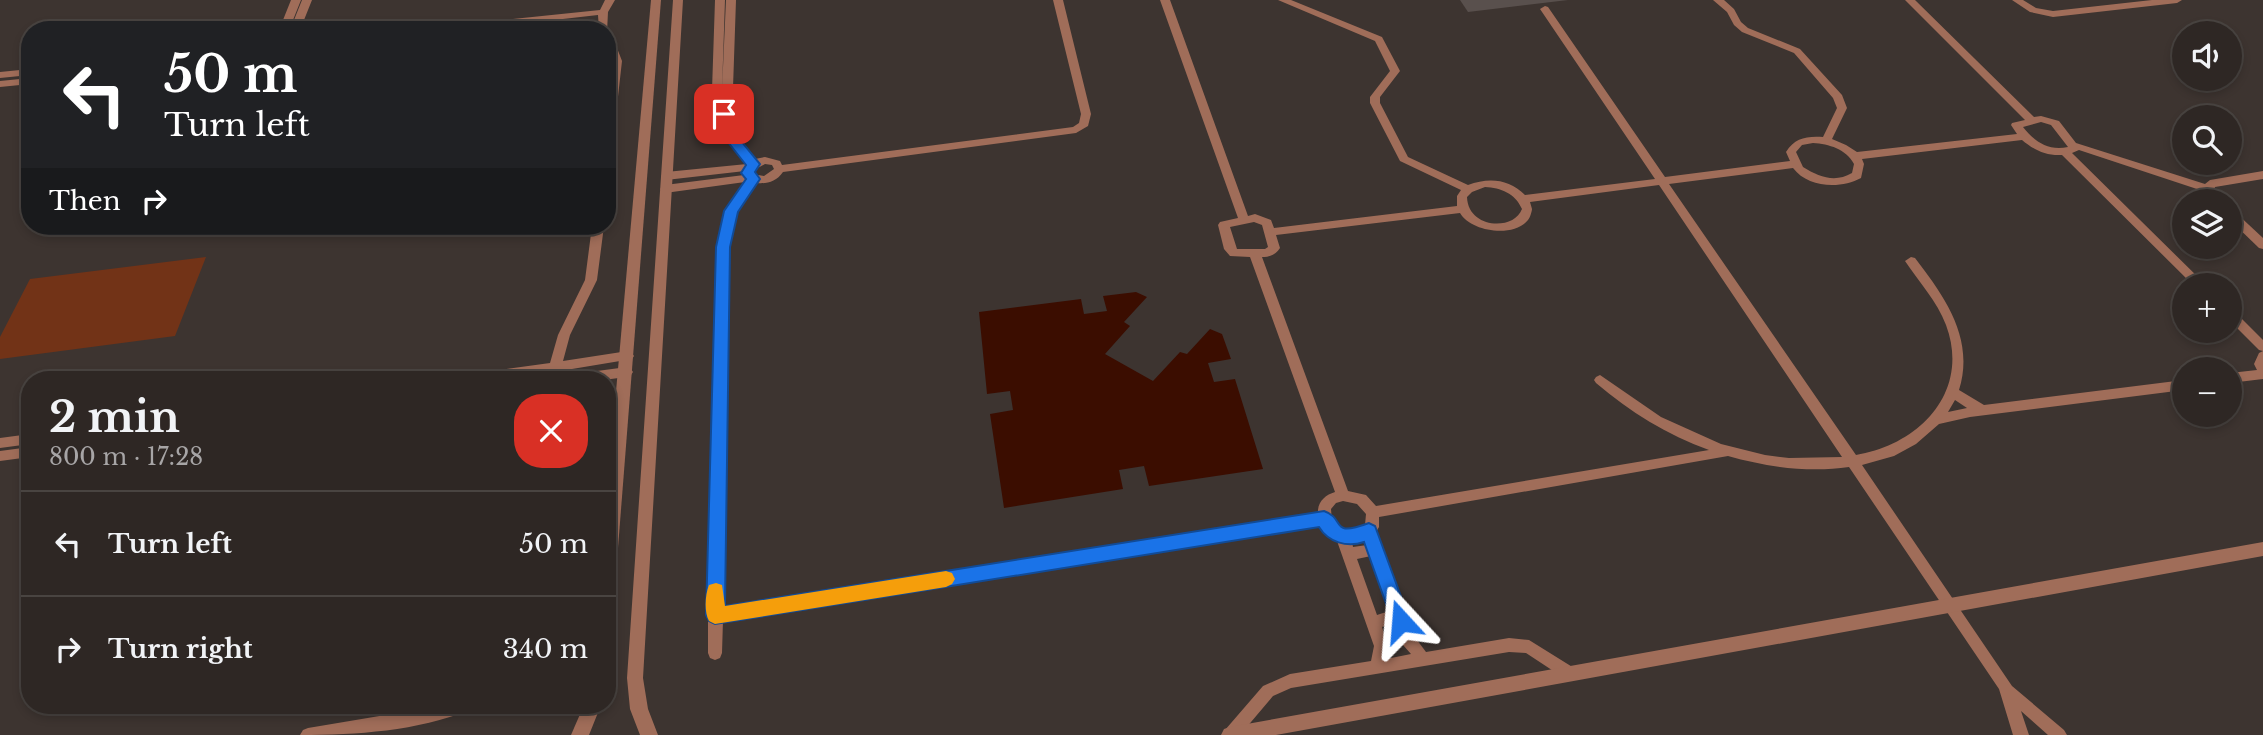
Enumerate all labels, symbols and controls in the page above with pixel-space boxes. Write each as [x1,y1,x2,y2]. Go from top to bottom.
map controls [2172,21,2242,427]
button: sound [2172,21,2242,91]
text: 50 m [164,44,297,105]
icon: left [49,49,140,140]
pin [694,84,754,144]
icon: arrive [705,95,743,133]
text: Turn left [164,105,310,145]
button: search [2172,105,2242,175]
icon: right [135,182,173,220]
text: Then [49,185,121,217]
button: layers [2172,189,2242,259]
button: + [2172,273,2242,343]
button: − [2172,357,2242,427]
text: 2 min [49,391,180,443]
button: close [514,394,588,468]
text: 800 m · 17:28 [49,443,203,471]
icon: left [49,525,87,563]
text: Turn left [108,528,232,560]
text: 50 m [519,528,588,560]
position arrow [1364,584,1438,658]
icon: right [49,630,87,668]
text: Turn right [108,633,253,665]
text: 340 m [503,633,588,665]

